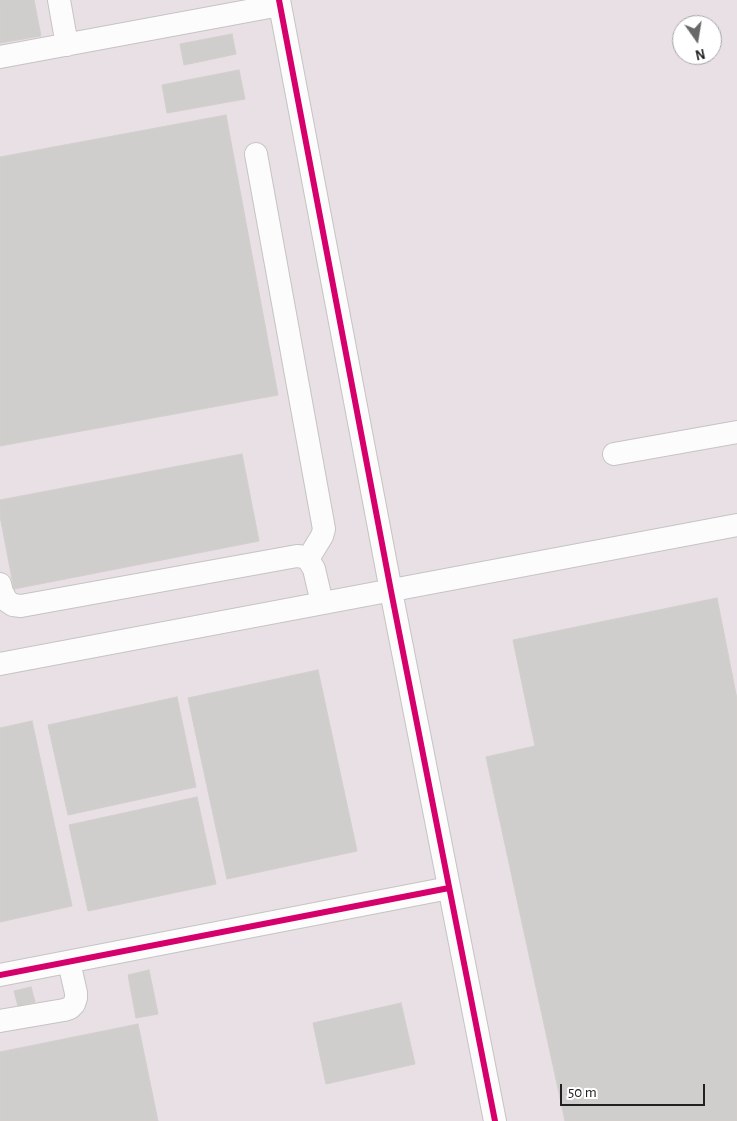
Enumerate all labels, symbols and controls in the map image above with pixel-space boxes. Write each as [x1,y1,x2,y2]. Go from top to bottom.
north arrow [672,15,722,65]
text: N [694,46,706,62]
scale bar [562,1074,707,1106]
text: 50 m [568,1085,597,1100]

